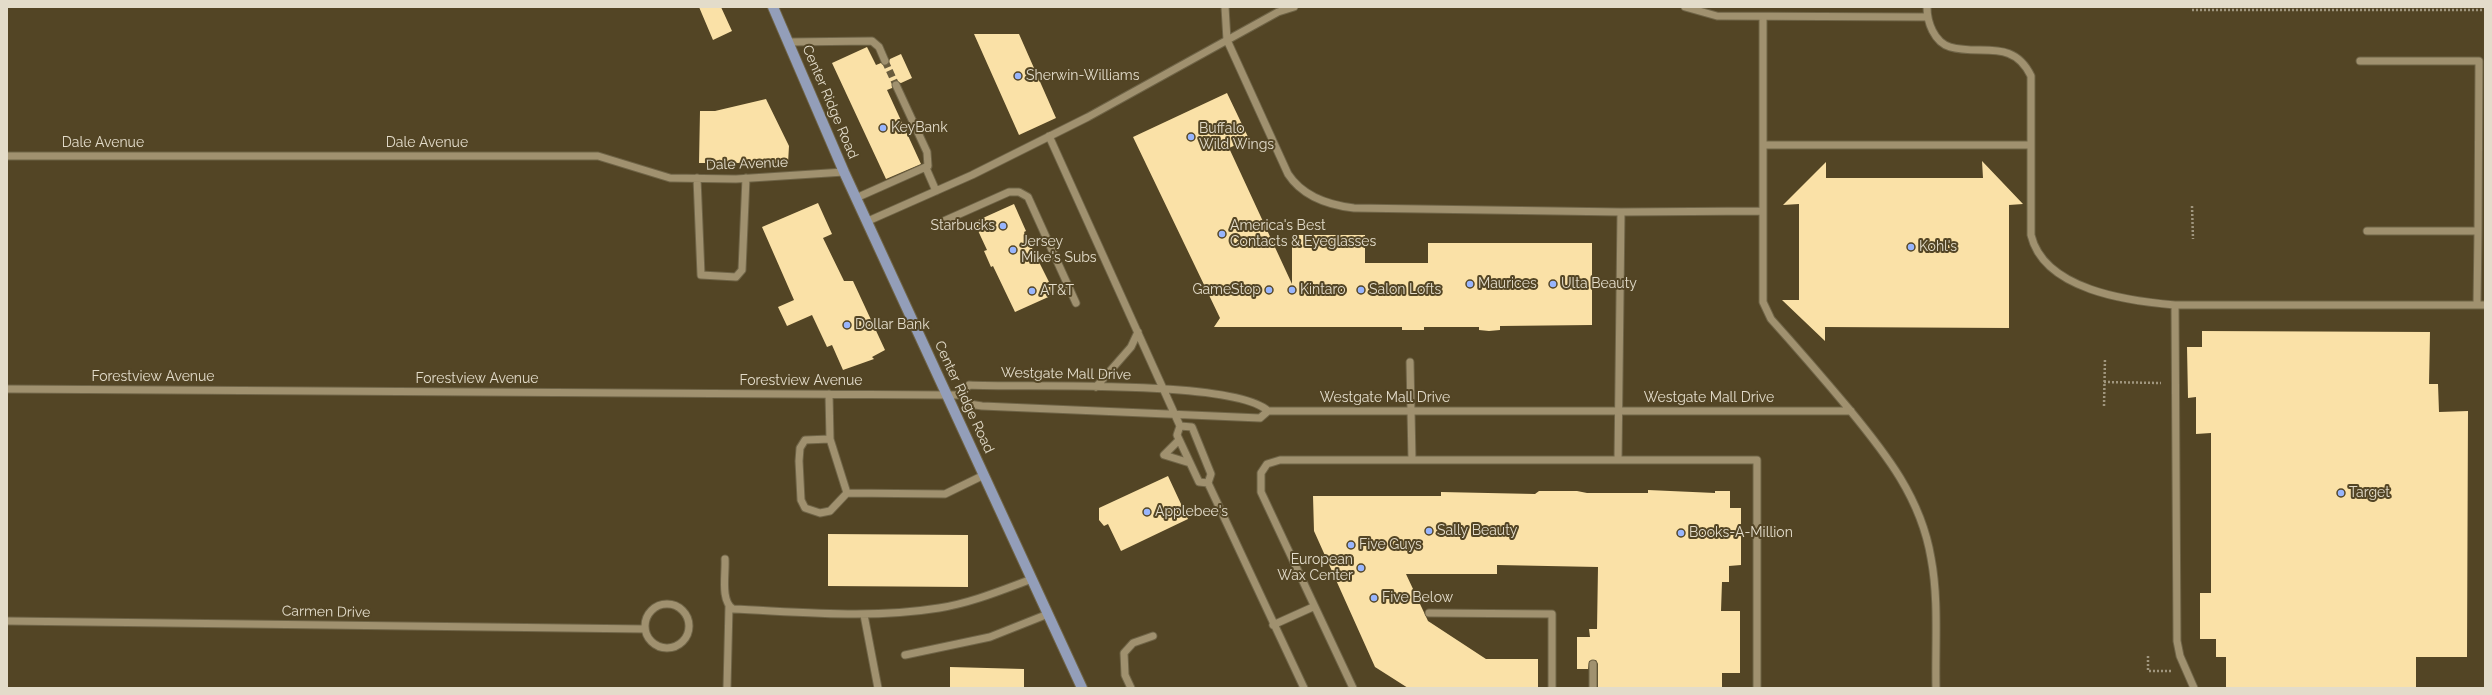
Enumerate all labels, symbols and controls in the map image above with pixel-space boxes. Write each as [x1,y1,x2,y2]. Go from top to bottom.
street label: Center Ridge Road [798,43,862,161]
place label: Sherwin-Williams [1026,68,1139,84]
marker: Sherwin-Williams [1013,71,1023,81]
place label: KeyBank [891,120,948,136]
place label: Buffalo Wild Wings [1199,121,1274,154]
marker: KeyBank [878,123,888,133]
marker: Buffalo Wild Wings [1186,132,1196,142]
street label: Dale Avenue [62,135,144,151]
street label: Dale Avenue [386,135,468,151]
street label: Dale Avenue [706,154,788,174]
place label: Starbucks [931,218,995,234]
place label: America's Best Contacts & Eyeglasses [1230,218,1376,250]
marker: Starbucks [998,221,1008,231]
marker: America's Best Contacts & Eyeglasses [1217,229,1227,239]
place label: Jersey Mike's Subs [1021,234,1097,266]
place label: Kohl's [1919,239,1957,255]
marker: Kohl's [1906,242,1916,252]
marker: Jersey Mike's Subs [1008,245,1018,255]
place label: Maurices [1478,276,1537,292]
place label: Ulta Beauty [1561,276,1637,292]
marker: Maurices [1465,279,1475,289]
marker: Ulta Beauty [1548,279,1558,289]
place label: GameStop [1192,282,1261,298]
place label: Kintaro [1300,282,1345,298]
place label: Salon Lofts [1369,282,1441,298]
place label: AT&T [1040,283,1074,299]
marker: GameStop [1264,285,1274,295]
marker: Kintaro [1287,285,1297,295]
marker: Salon Lofts [1356,285,1366,295]
marker: AT&T [1027,286,1037,296]
place label: Dollar Bank [855,317,930,333]
marker: Dollar Bank [842,320,852,330]
street label: Center Ridge Road [931,338,997,456]
street label: Westgate Mall Drive [1001,364,1131,384]
street label: Forestview Avenue [91,369,215,385]
street label: Forestview Avenue [415,371,539,387]
street label: Forestview Avenue [739,373,863,389]
street label: Westgate Mall Drive [1320,390,1450,406]
street label: Westgate Mall Drive [1644,390,1774,406]
place label: Target [2349,485,2390,501]
marker: Target [2336,488,2346,498]
place label: Applebee's [1155,504,1228,520]
marker: Applebee's [1142,507,1152,517]
place label: Sally Beauty [1437,523,1517,539]
place label: Books-A-Million [1689,525,1793,541]
marker: Sally Beauty [1424,526,1434,536]
marker: Books-A-Million [1676,528,1686,538]
place label: Five Guys [1359,537,1422,553]
marker: Five Guys [1346,540,1356,550]
place label: European Wax Center [1277,552,1353,584]
marker: European Wax Center [1356,563,1366,573]
place label: Five Below [1382,590,1453,606]
marker: Five Below [1369,593,1379,603]
street label: Carmen Drive [282,603,370,621]

